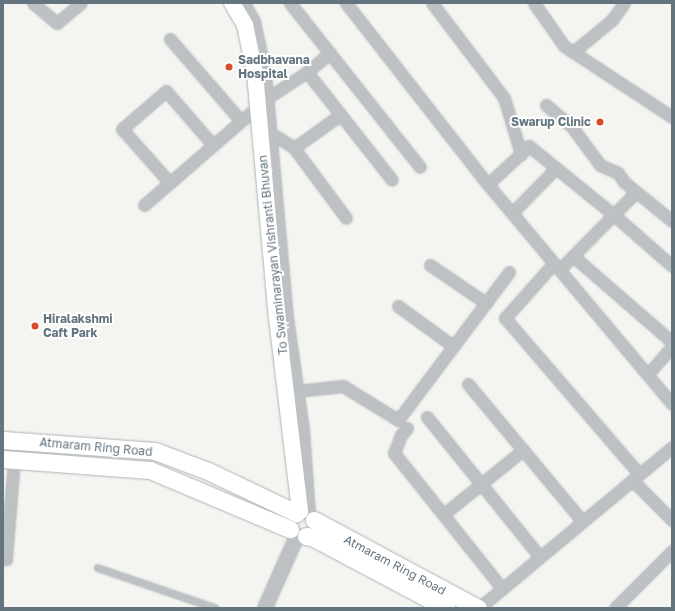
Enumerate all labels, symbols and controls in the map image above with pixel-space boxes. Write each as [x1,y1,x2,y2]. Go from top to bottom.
place label: Sadbhavana Hospital [238,53,310,81]
marker: Sadbhavana Hospital [223,61,235,73]
place label: Swarup Clinic [511,115,591,129]
marker: Swarup Clinic [594,116,606,128]
street label: To Swaminarayan Vishranti Bhuvan [255,154,291,356]
place label: Hiralakshmi Caft Park [43,312,113,340]
marker: Hiralakshmi Caft Park [30,321,40,331]
street label: Atmaram Ring Road [39,435,153,459]
street label: Atmaram Ring Road [342,532,448,598]

